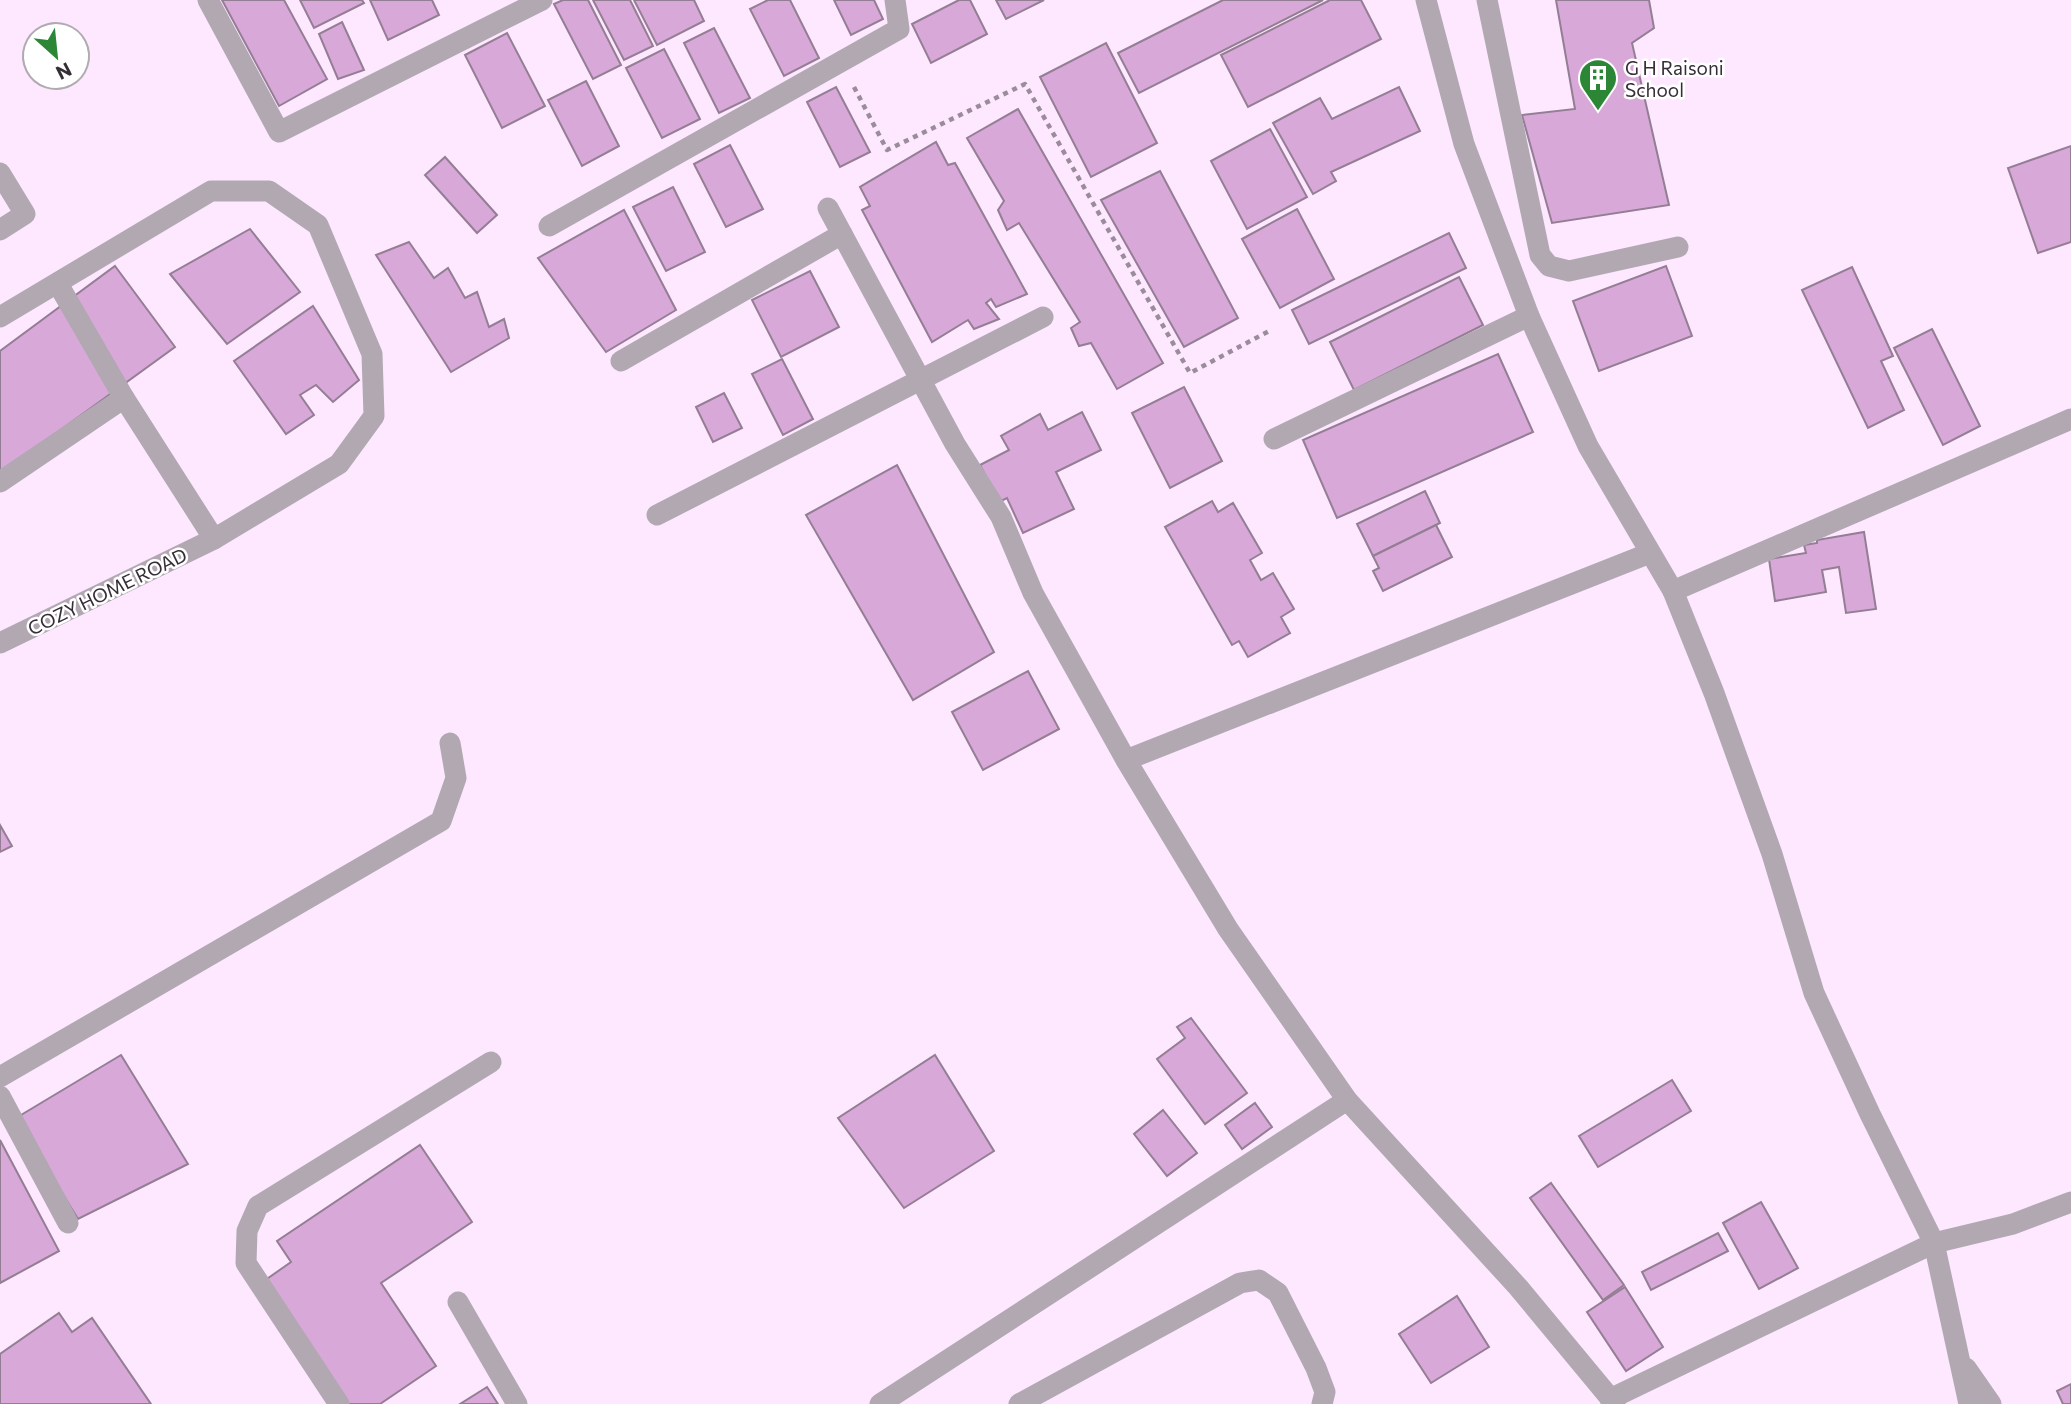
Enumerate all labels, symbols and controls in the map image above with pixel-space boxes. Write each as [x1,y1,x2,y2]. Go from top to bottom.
north arrow [21,21,91,91]
place label: G H Raisoni School [1625,56,1724,101]
building icon: G H Raisoni School [1577,57,1619,112]
text: N [52,58,76,85]
street label: COZY HOME ROAD [24,543,190,639]

